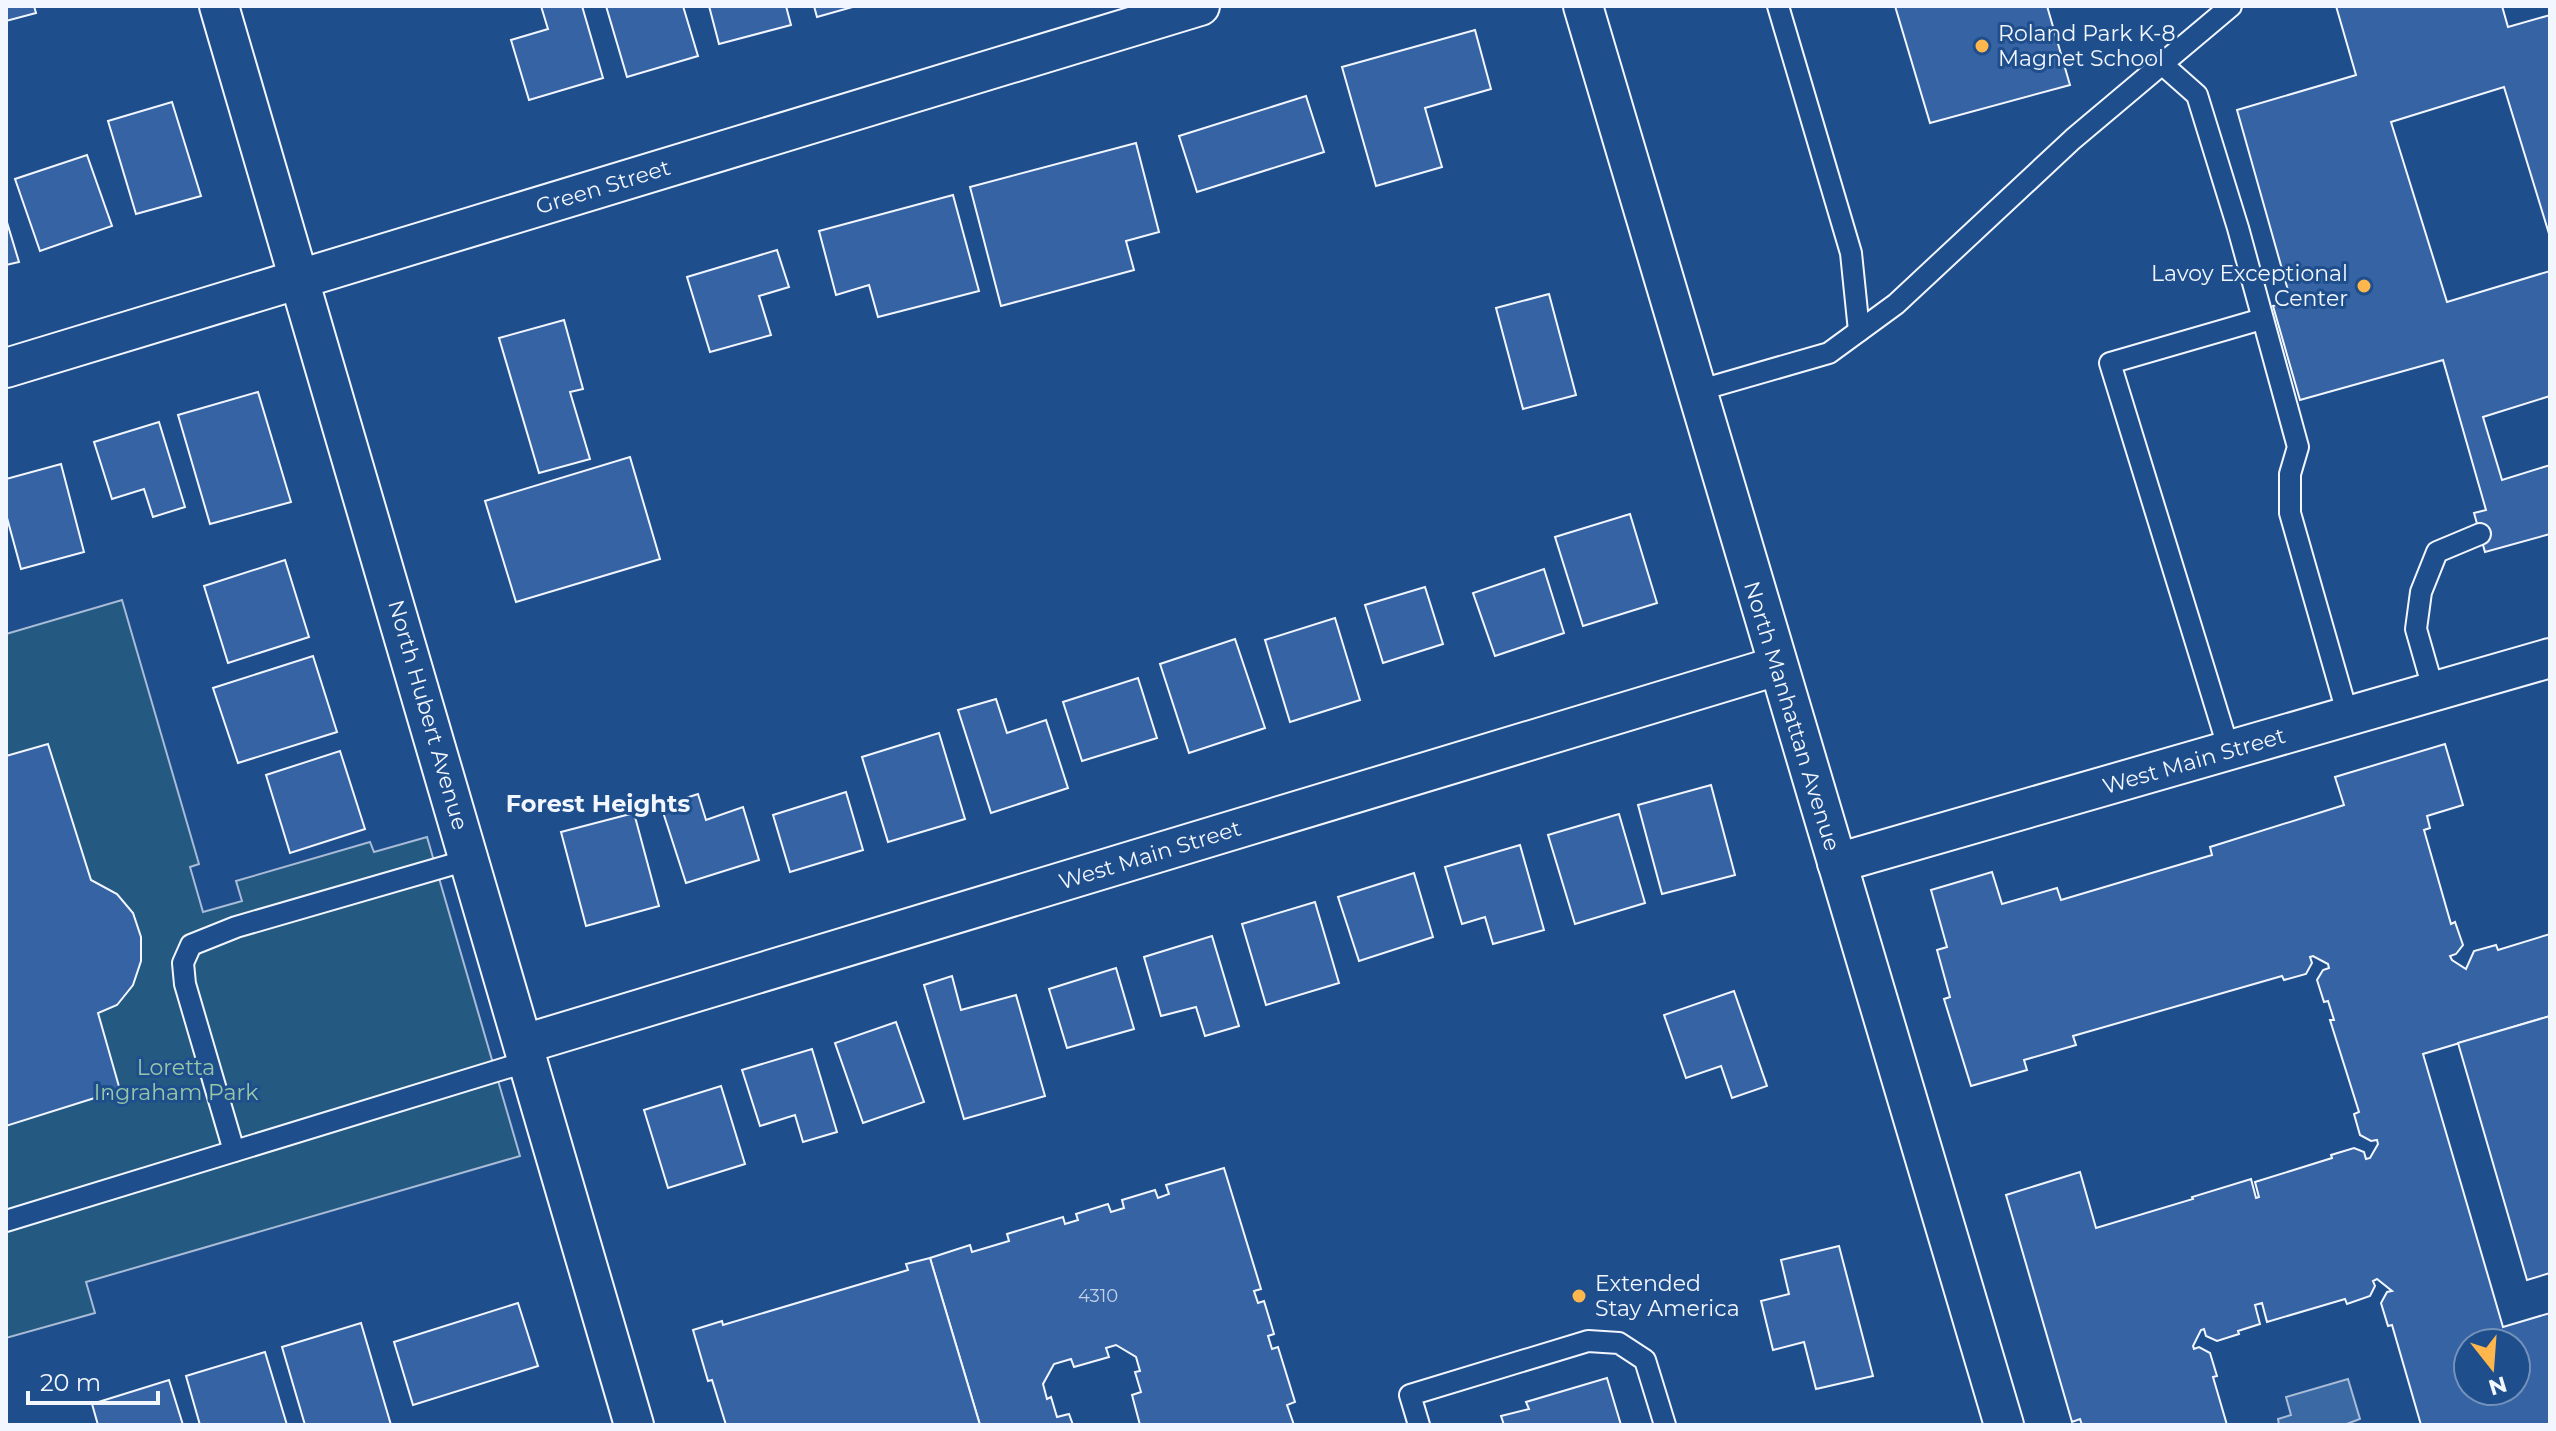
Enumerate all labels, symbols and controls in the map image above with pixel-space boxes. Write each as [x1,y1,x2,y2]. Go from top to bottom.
place label: Roland Park K-8 Magnet School [1998,20,2176,72]
marker: Roland Park K-8 Magnet School [1973,37,1991,55]
street label: Green Street [532,154,674,220]
place label: Lavoy Exceptional Center [2151,260,2348,312]
marker: Lavoy Exceptional Center [2355,277,2373,295]
street label: North Manhattan Avenue [1738,578,1846,854]
street label: North Hubert Avenue [382,597,474,833]
street label: West Main Street [2099,722,2289,800]
district label: Forest Heights [506,789,690,818]
street label: West Main Street [1056,814,1244,896]
park label: Loretta Ingraham Park [94,1054,259,1106]
place label: Extended Stay America [1595,1270,1740,1322]
house number: 4310 [1078,1285,1118,1307]
marker: Extended Stay America [1570,1287,1588,1305]
north arrow [2452,1327,2532,1407]
scale bar [28,1355,158,1405]
text: 20 m [40,1368,101,1397]
text: N [2485,1370,2510,1401]

